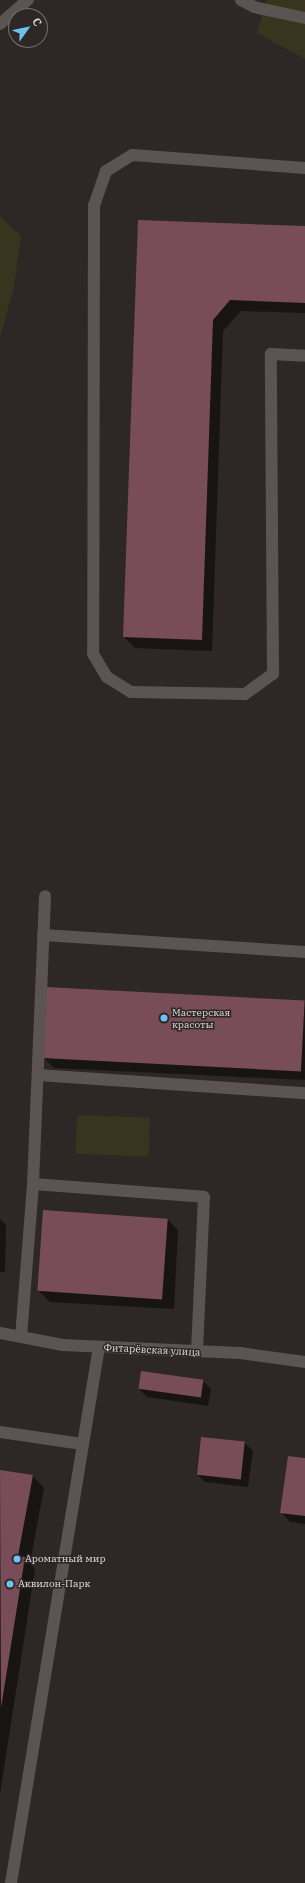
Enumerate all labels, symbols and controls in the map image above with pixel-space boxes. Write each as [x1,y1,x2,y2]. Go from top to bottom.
north arrow [8,8,48,48]
text: С [29,15,45,29]
place label: Мастерская красоты [172,1006,230,1030]
marker: Мастерская красоты [159,1013,169,1023]
street label: Фитарёвская улица [103,1341,201,1359]
place label: Ароматный мир [25,1553,106,1565]
marker: Ароматный мир [12,1554,22,1564]
place label: Аквилон-Парк [18,1578,90,1590]
marker: Аквилон-Парк [5,1579,15,1589]

